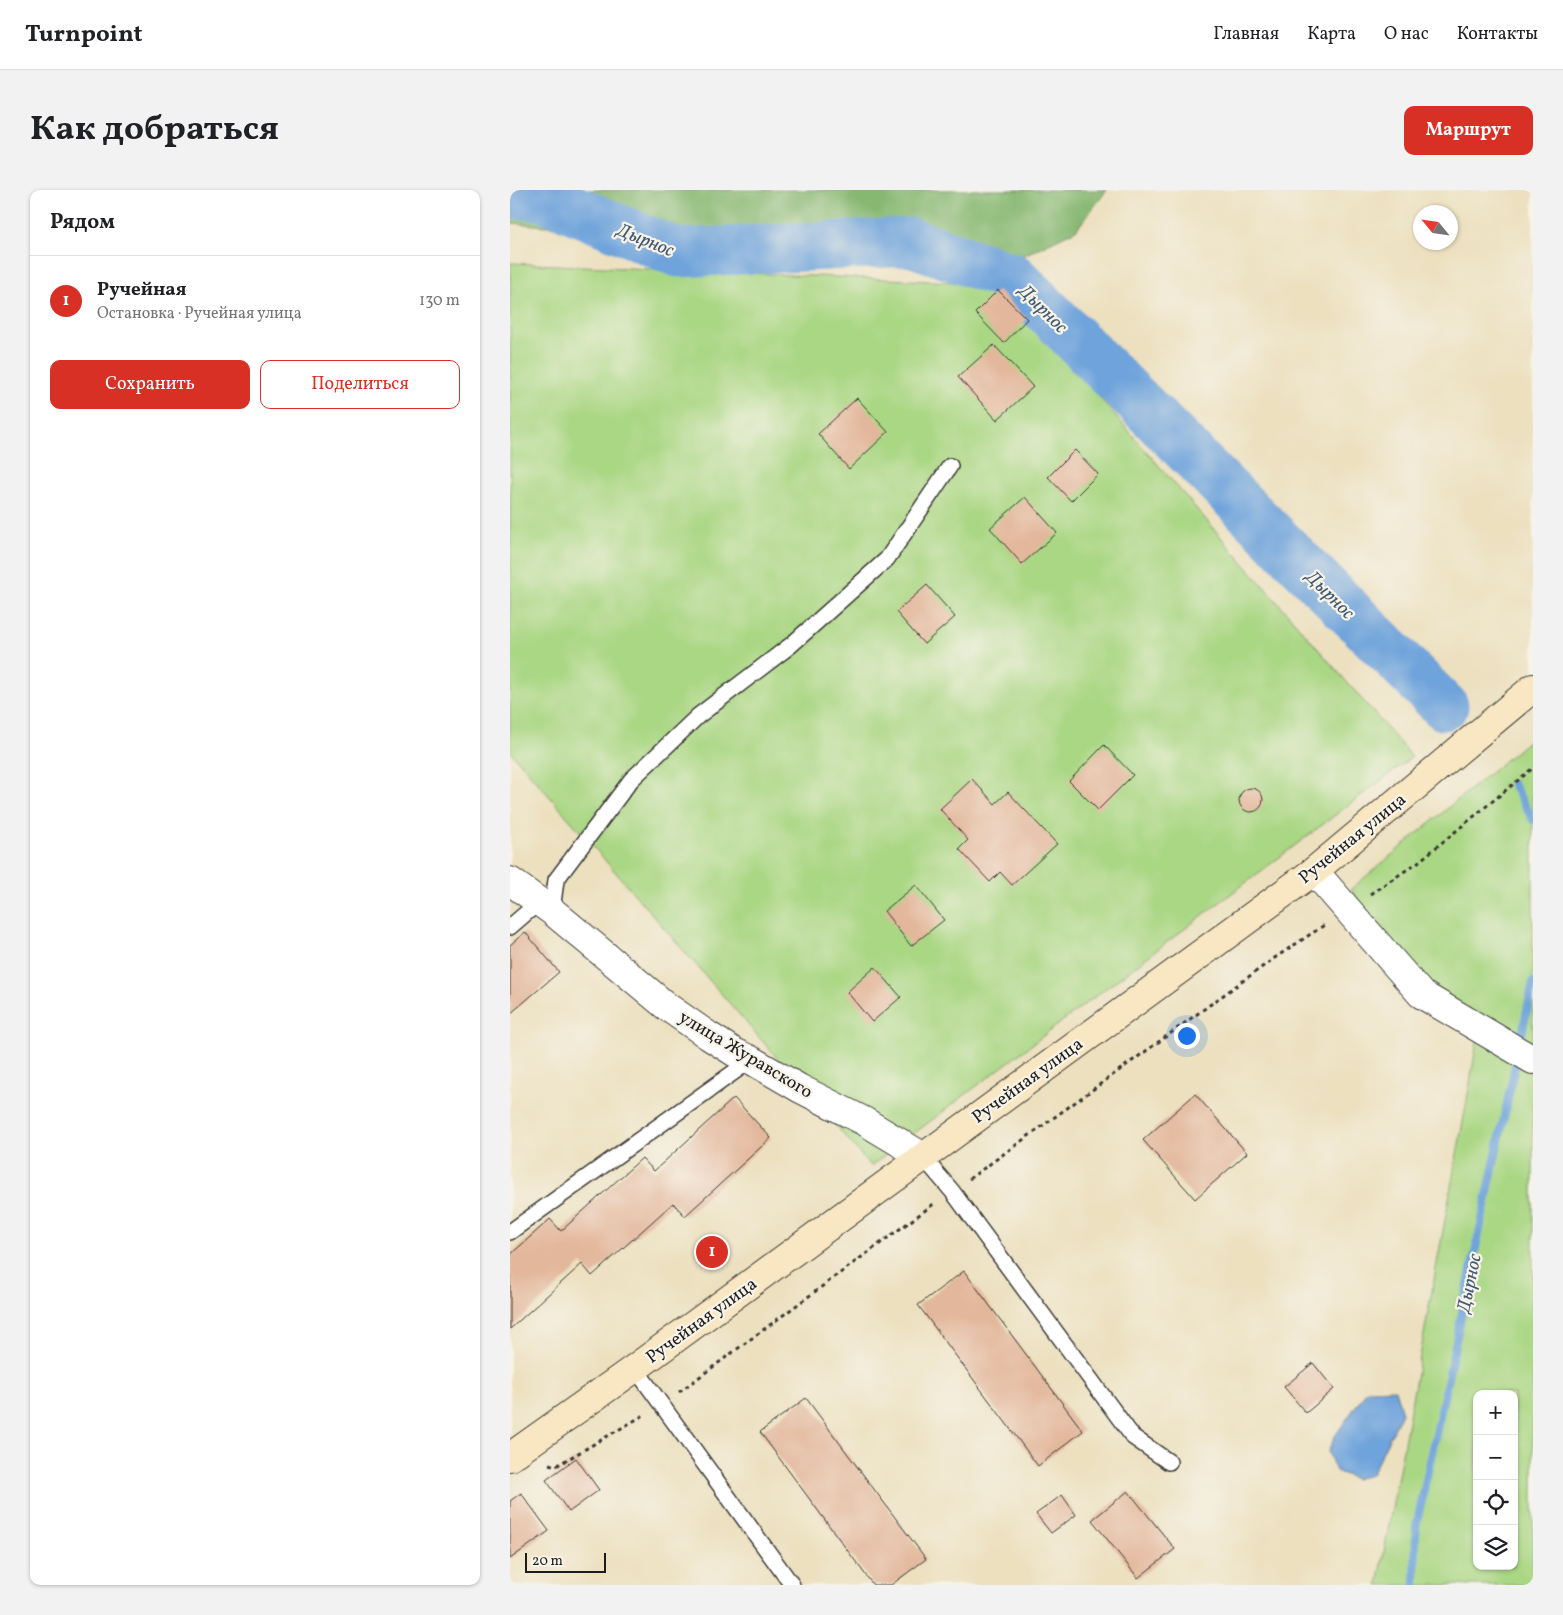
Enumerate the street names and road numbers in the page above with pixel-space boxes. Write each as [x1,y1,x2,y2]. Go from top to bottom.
street label: Ручейная улица [1294,788,1412,890]
street label: улица Журавского [674,1005,817,1105]
street label: Ручейная улица [967,1032,1089,1130]
street label: Ручейная улица [641,1272,763,1370]

